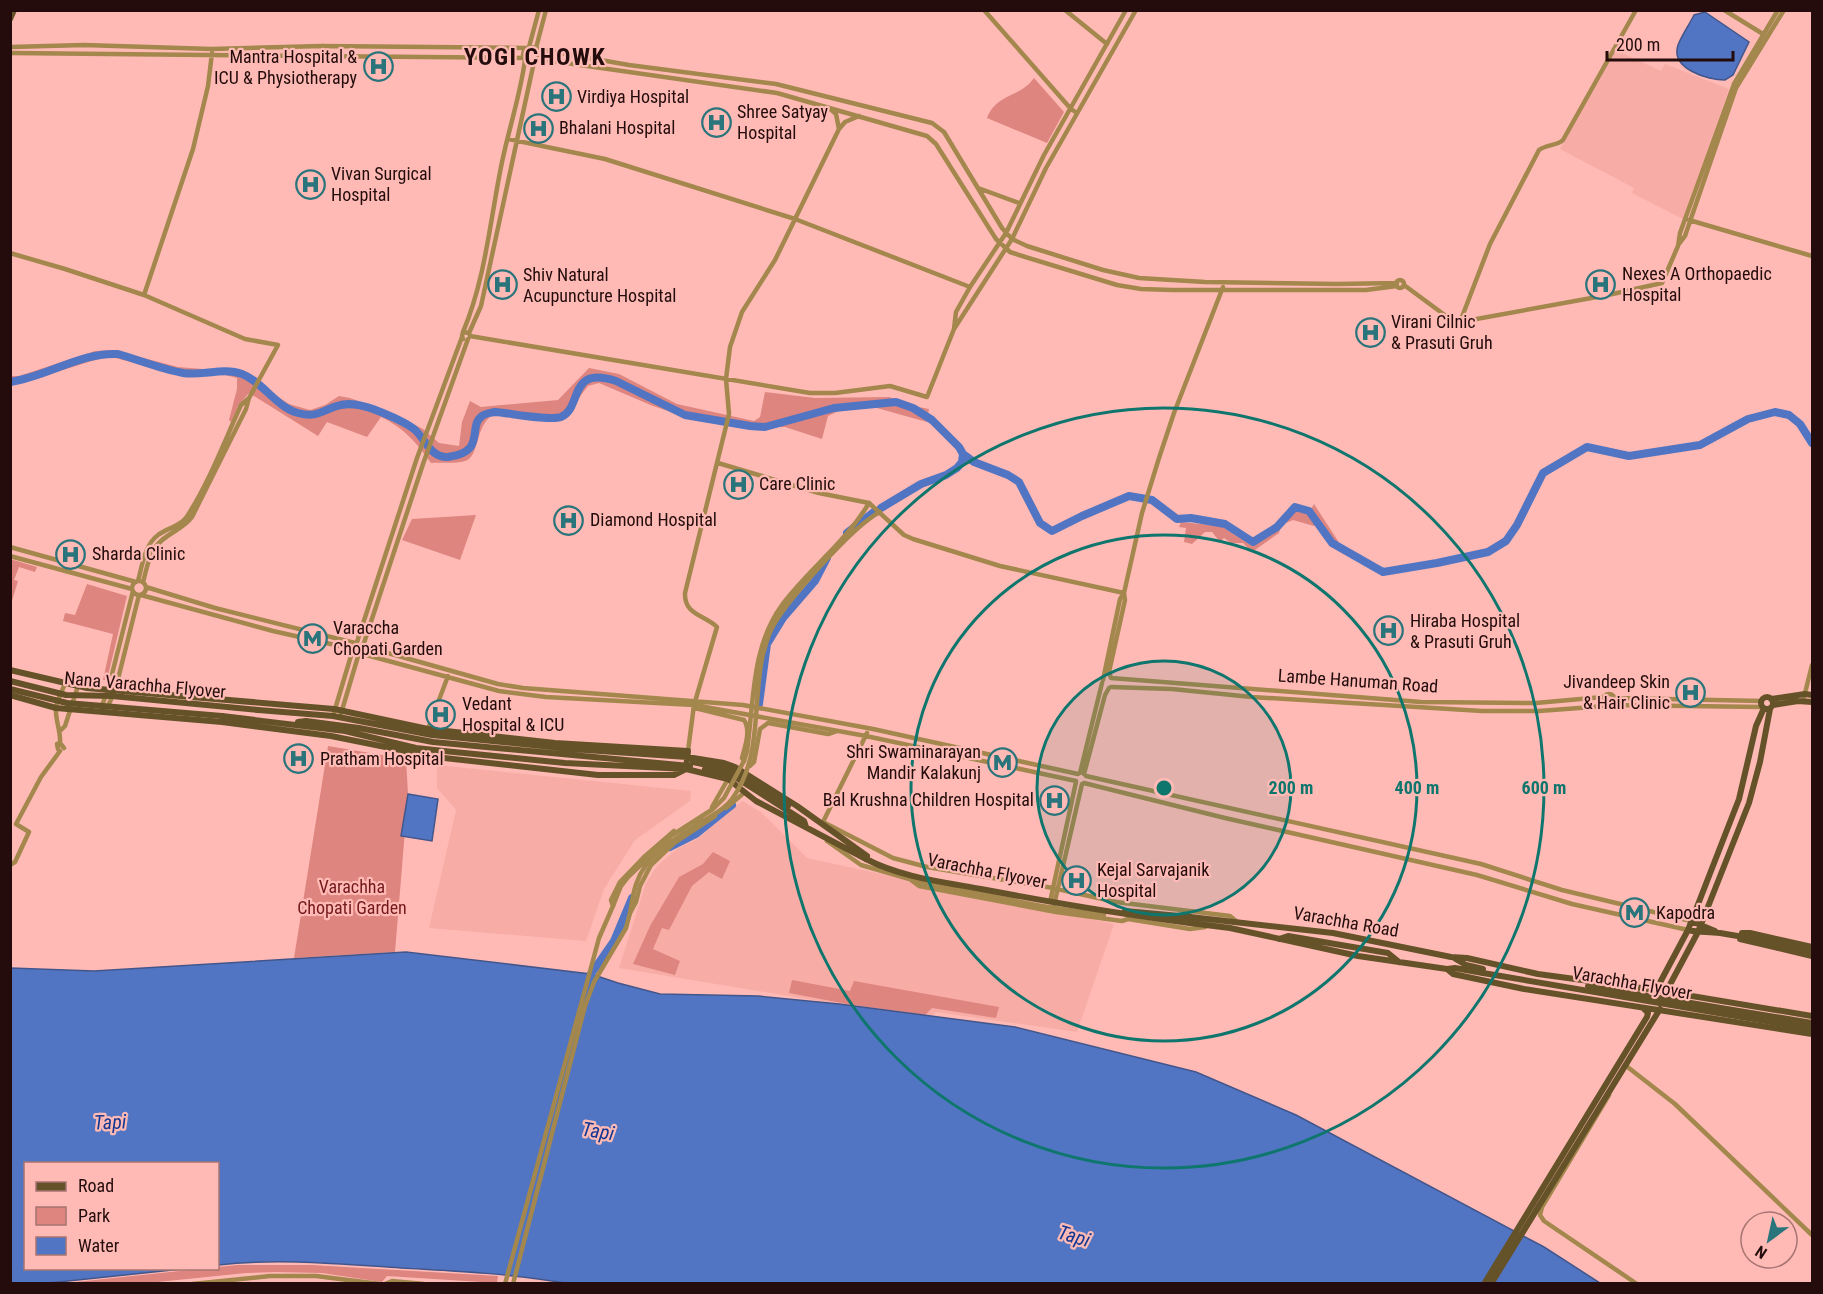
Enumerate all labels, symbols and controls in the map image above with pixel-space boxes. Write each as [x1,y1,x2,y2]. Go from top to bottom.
scale bar [1607,24,1733,62]
text: 200 m [1616,34,1660,55]
district label: YOGI CHOWK [464,43,606,71]
place label: Mantra Hospital & ICU & Physiotherapy [214,46,357,88]
hospital icon: Mantra Hospital & ICU & Physiotherapy [362,51,394,83]
hospital icon: Virdiya Hospital [540,81,572,113]
place label: Virdiya Hospital [577,86,689,107]
place label: Shree Satyay Hospital [737,101,828,143]
hospital icon: Shree Satyay Hospital [700,106,732,138]
hospital icon: Bhalani Hospital [522,112,554,144]
place label: Bhalani Hospital [559,117,675,138]
place label: Vivan Surgical Hospital [331,163,432,205]
hospital icon: Vivan Surgical Hospital [294,168,326,200]
place label: Nexes A Orthopaedic Hospital [1622,263,1772,305]
place label: Shiv Natural Acupuncture Hospital [523,264,676,306]
hospital icon: Nexes A Orthopaedic Hospital [1585,268,1617,300]
hospital icon: Shiv Natural Acupuncture Hospital [486,269,518,301]
place label: Virani Cilnic & Prasuti Gruh [1391,311,1493,353]
hospital icon: Virani Cilnic & Prasuti Gruh [1354,316,1386,348]
hospital icon: Care Clinic [722,468,754,500]
place label: Care Clinic [759,473,835,494]
hospital icon: Diamond Hospital [553,504,585,536]
place label: Diamond Hospital [590,509,717,530]
hospital icon: Sharda Clinic [55,538,87,570]
place label: Sharda Clinic [92,543,185,564]
place label: Hiraba Hospital & Prasuti Gruh [1410,610,1520,652]
hospital icon: Hiraba Hospital & Prasuti Gruh [1373,615,1405,647]
place label: Varaccha Chopati Garden [333,617,443,659]
metro station icon: Varaccha Chopati Garden [296,622,328,654]
street label: Lambe Hanuman Road [1277,664,1439,697]
street label: Nana Varachha Flyover [63,667,227,702]
place label: Jivandeep Skin & Hair Clinic [1563,671,1670,713]
hospital icon: Jivandeep Skin & Hair Clinic [1675,676,1707,708]
place label: Vedant Hospital & ICU [462,693,564,735]
hospital icon: Vedant Hospital & ICU [425,698,457,730]
place label: Shri Swaminarayan Mandir Kalakunj [846,741,981,783]
hospital icon: Pratham Hospital [283,743,315,775]
metro station icon: Shri Swaminarayan Mandir Kalakunj [986,746,1018,778]
place label: Pratham Hospital [320,748,444,769]
text: 200 m [1269,777,1313,798]
text: 400 m [1395,777,1439,798]
text: 600 m [1522,777,1566,798]
centre of rings [1154,778,1174,798]
hospital icon: Bal Krushna Children Hospital [1039,784,1071,816]
place label: Bal Krushna Children Hospital [823,789,1034,810]
street label: Varachha Flyover [926,849,1049,892]
place label: Kejal Sarvajanik Hospital [1097,859,1209,901]
hospital icon: Kejal Sarvajanik Hospital [1060,864,1092,896]
park label: Varachha Chopati Garden [297,876,407,918]
metro station icon: Kapodra [1619,897,1651,929]
street label: Varachha Road [1292,902,1400,941]
place label: Kapodra [1656,902,1715,923]
street label: Varachha Flyover [1571,962,1694,1003]
water label: Tapi [93,1109,127,1135]
water label: Tapi [580,1117,616,1145]
legend [24,1162,219,1270]
text: Road [78,1175,114,1196]
text: Park [78,1205,110,1226]
north arrow [1739,1210,1799,1270]
water label: Tapi [1055,1220,1093,1252]
text: Water [78,1235,120,1256]
text: N [1752,1242,1770,1263]

